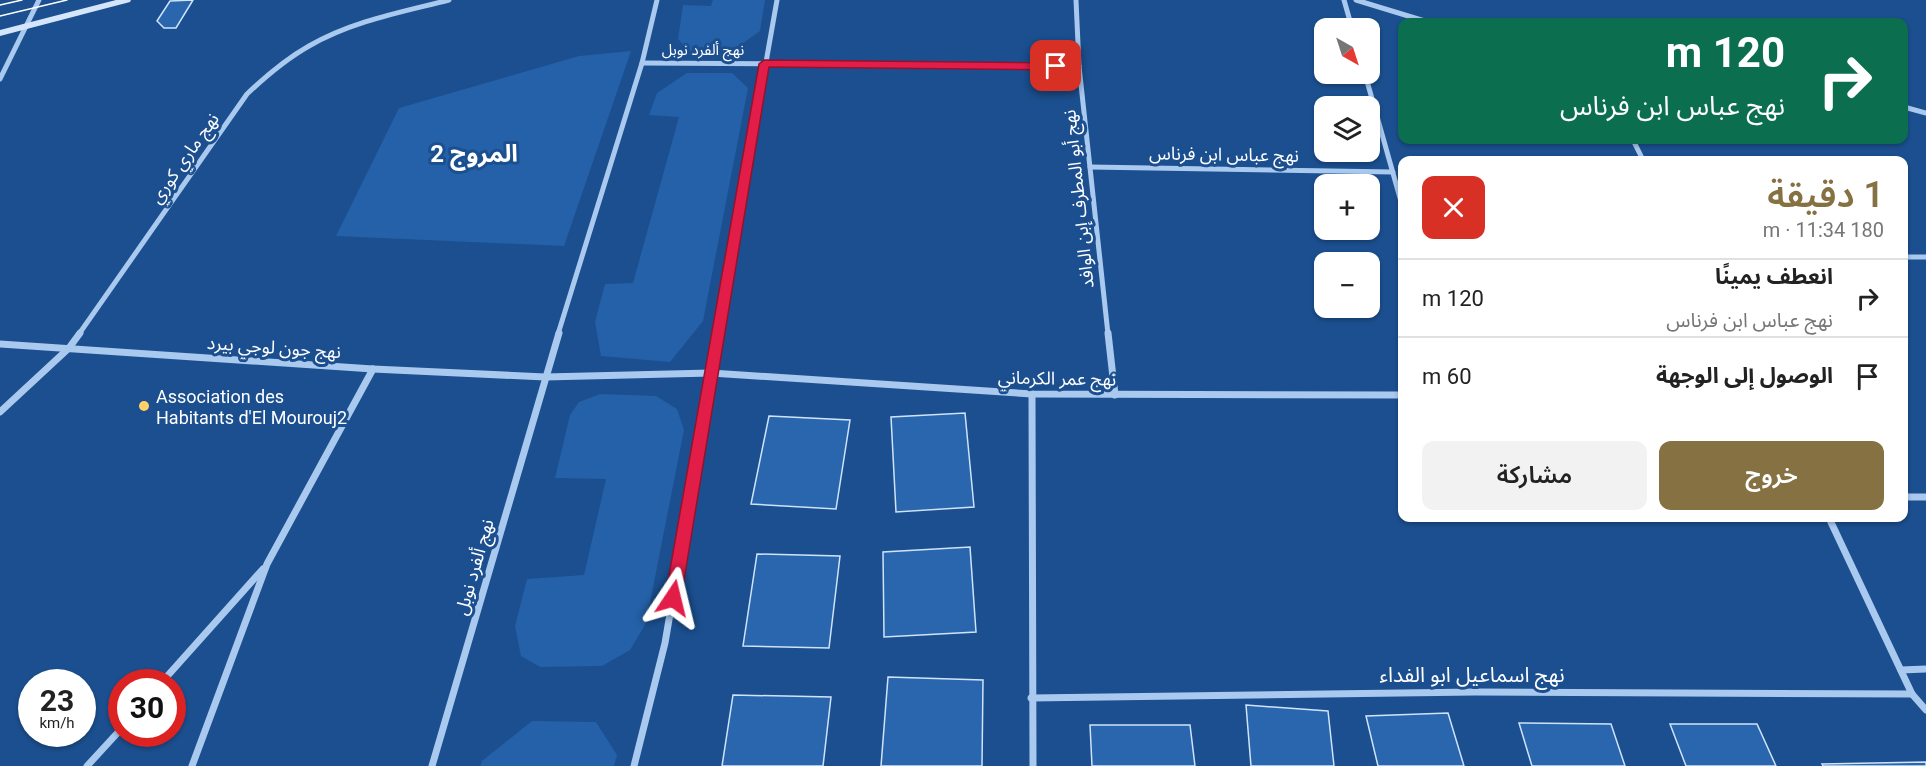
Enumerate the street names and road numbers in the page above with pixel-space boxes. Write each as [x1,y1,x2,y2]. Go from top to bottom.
street label: نهج ألفرد نوبل [662,41,744,62]
street label: نهج ماري كوري [145,109,226,209]
street label: نهج أبو المطرف إبن الوافد [1058,109,1101,289]
street label: نهج عباس ابن فرناس [1149,142,1299,169]
street label: نهج جون لوجي بيرد [206,332,342,365]
street label: نهج عمر الكرماني [998,366,1116,393]
street label: نهج ألفرد نوبل [450,516,501,618]
street label: نهج اسماعيل ابو الفداء [1379,663,1565,690]

